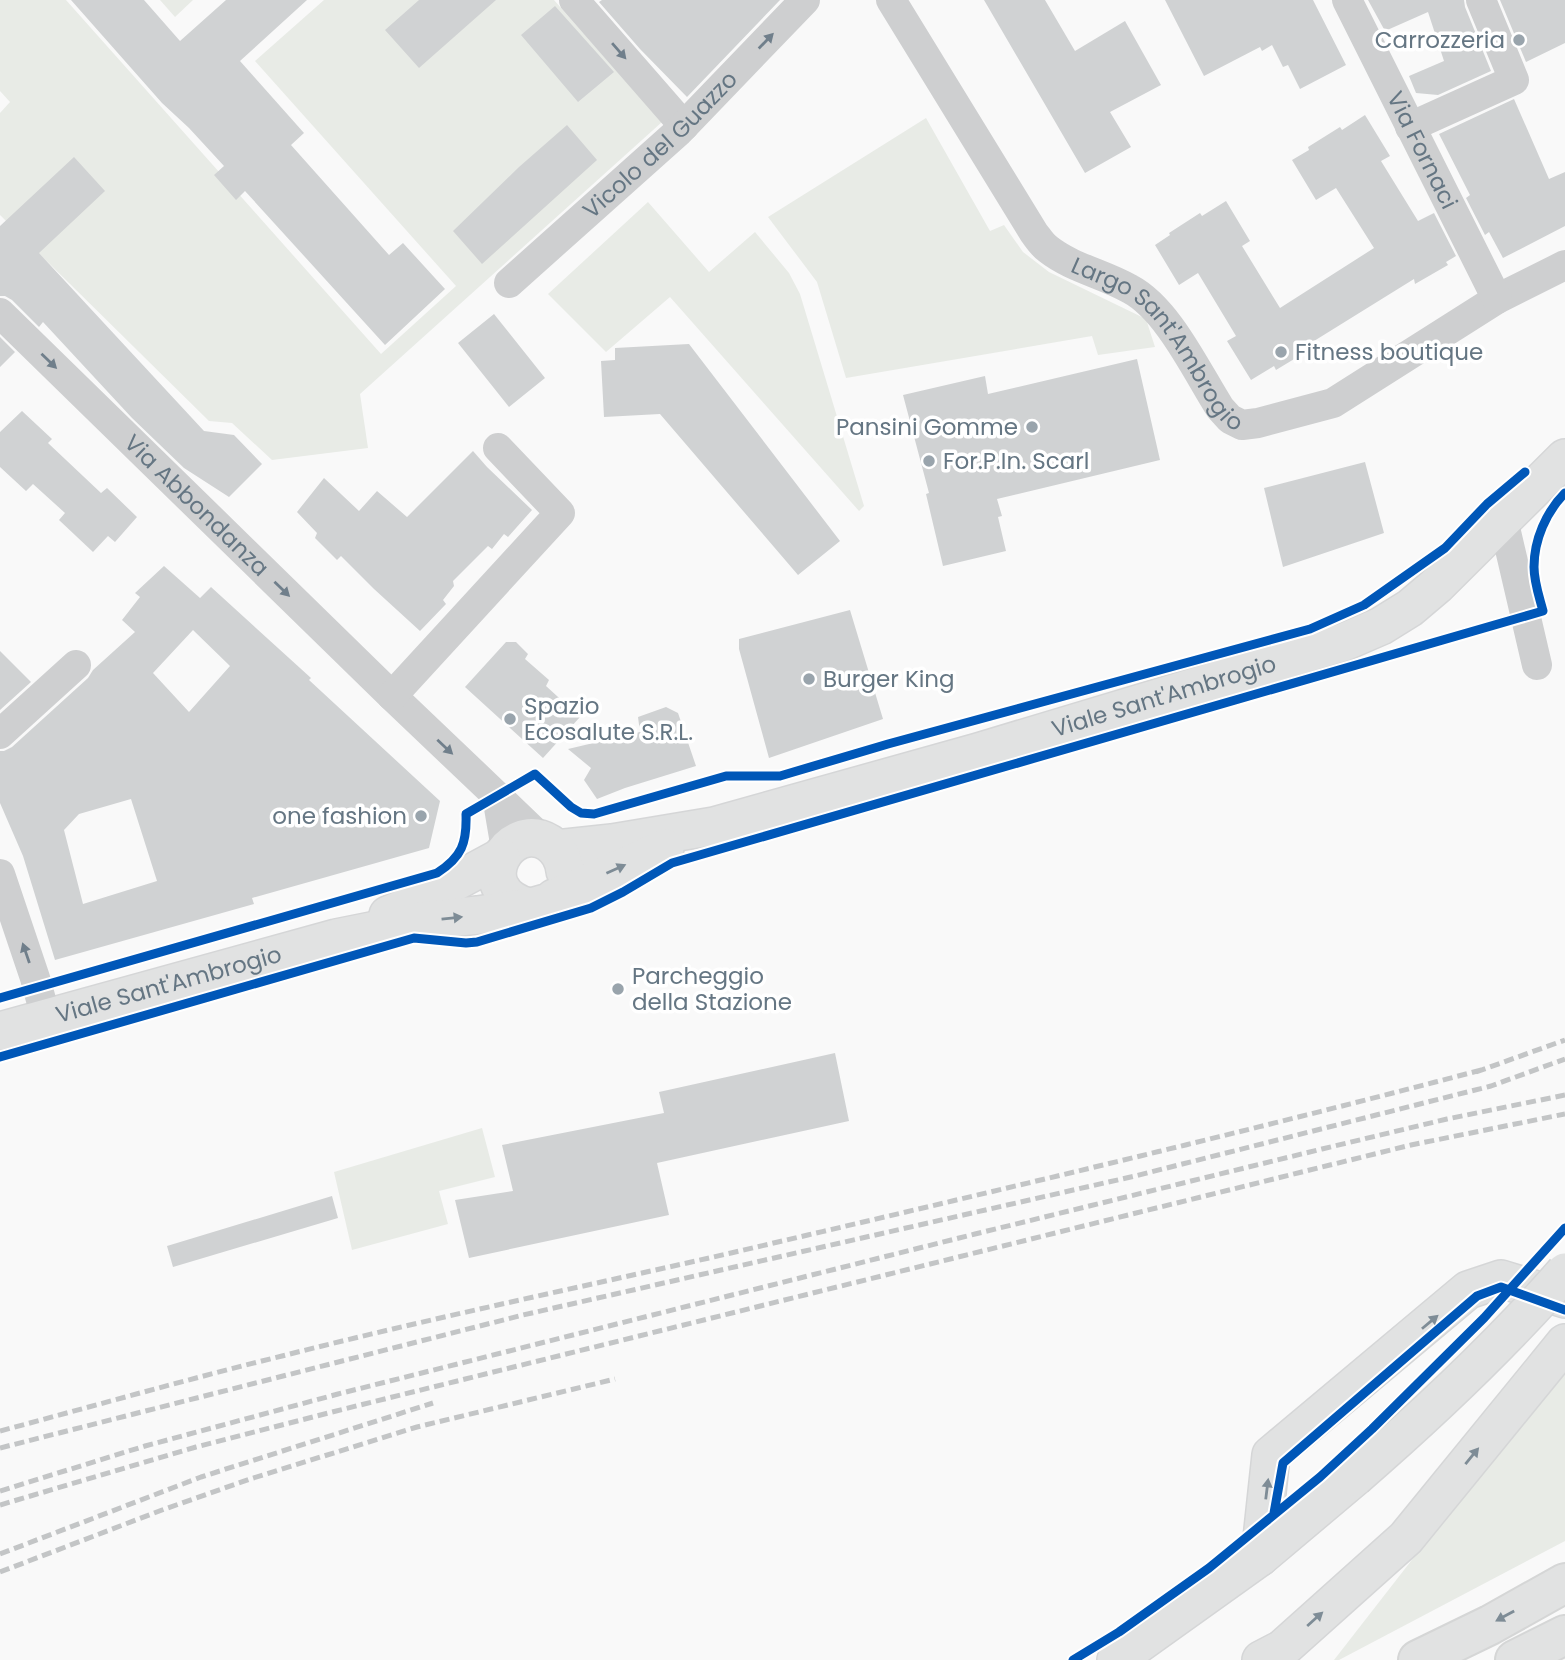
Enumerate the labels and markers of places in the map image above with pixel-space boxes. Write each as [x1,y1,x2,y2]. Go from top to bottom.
place label: Carrozzeria [1375,24,1505,56]
marker: Carrozzeria [1511,32,1527,48]
place label: Fitness boutique [1295,336,1483,368]
marker: Fitness boutique [1273,344,1289,360]
place label: Pansini Gomme [836,411,1018,443]
marker: Pansini Gomme [1024,419,1040,435]
place label: For.P.In. Scarl [943,445,1089,477]
marker: For.P.In. Scarl [921,453,937,469]
place label: Burger King [823,663,955,695]
marker: Burger King [801,671,817,687]
place label: Spazio Ecosalute S.R.L. [524,690,693,748]
marker: Spazio Ecosalute S.R.L. [502,711,518,727]
place label: one fashion [272,800,407,832]
marker: one fashion [413,808,429,824]
place label: Parcheggio della Stazione [632,960,792,1018]
marker: Parcheggio della Stazione [610,981,626,997]

